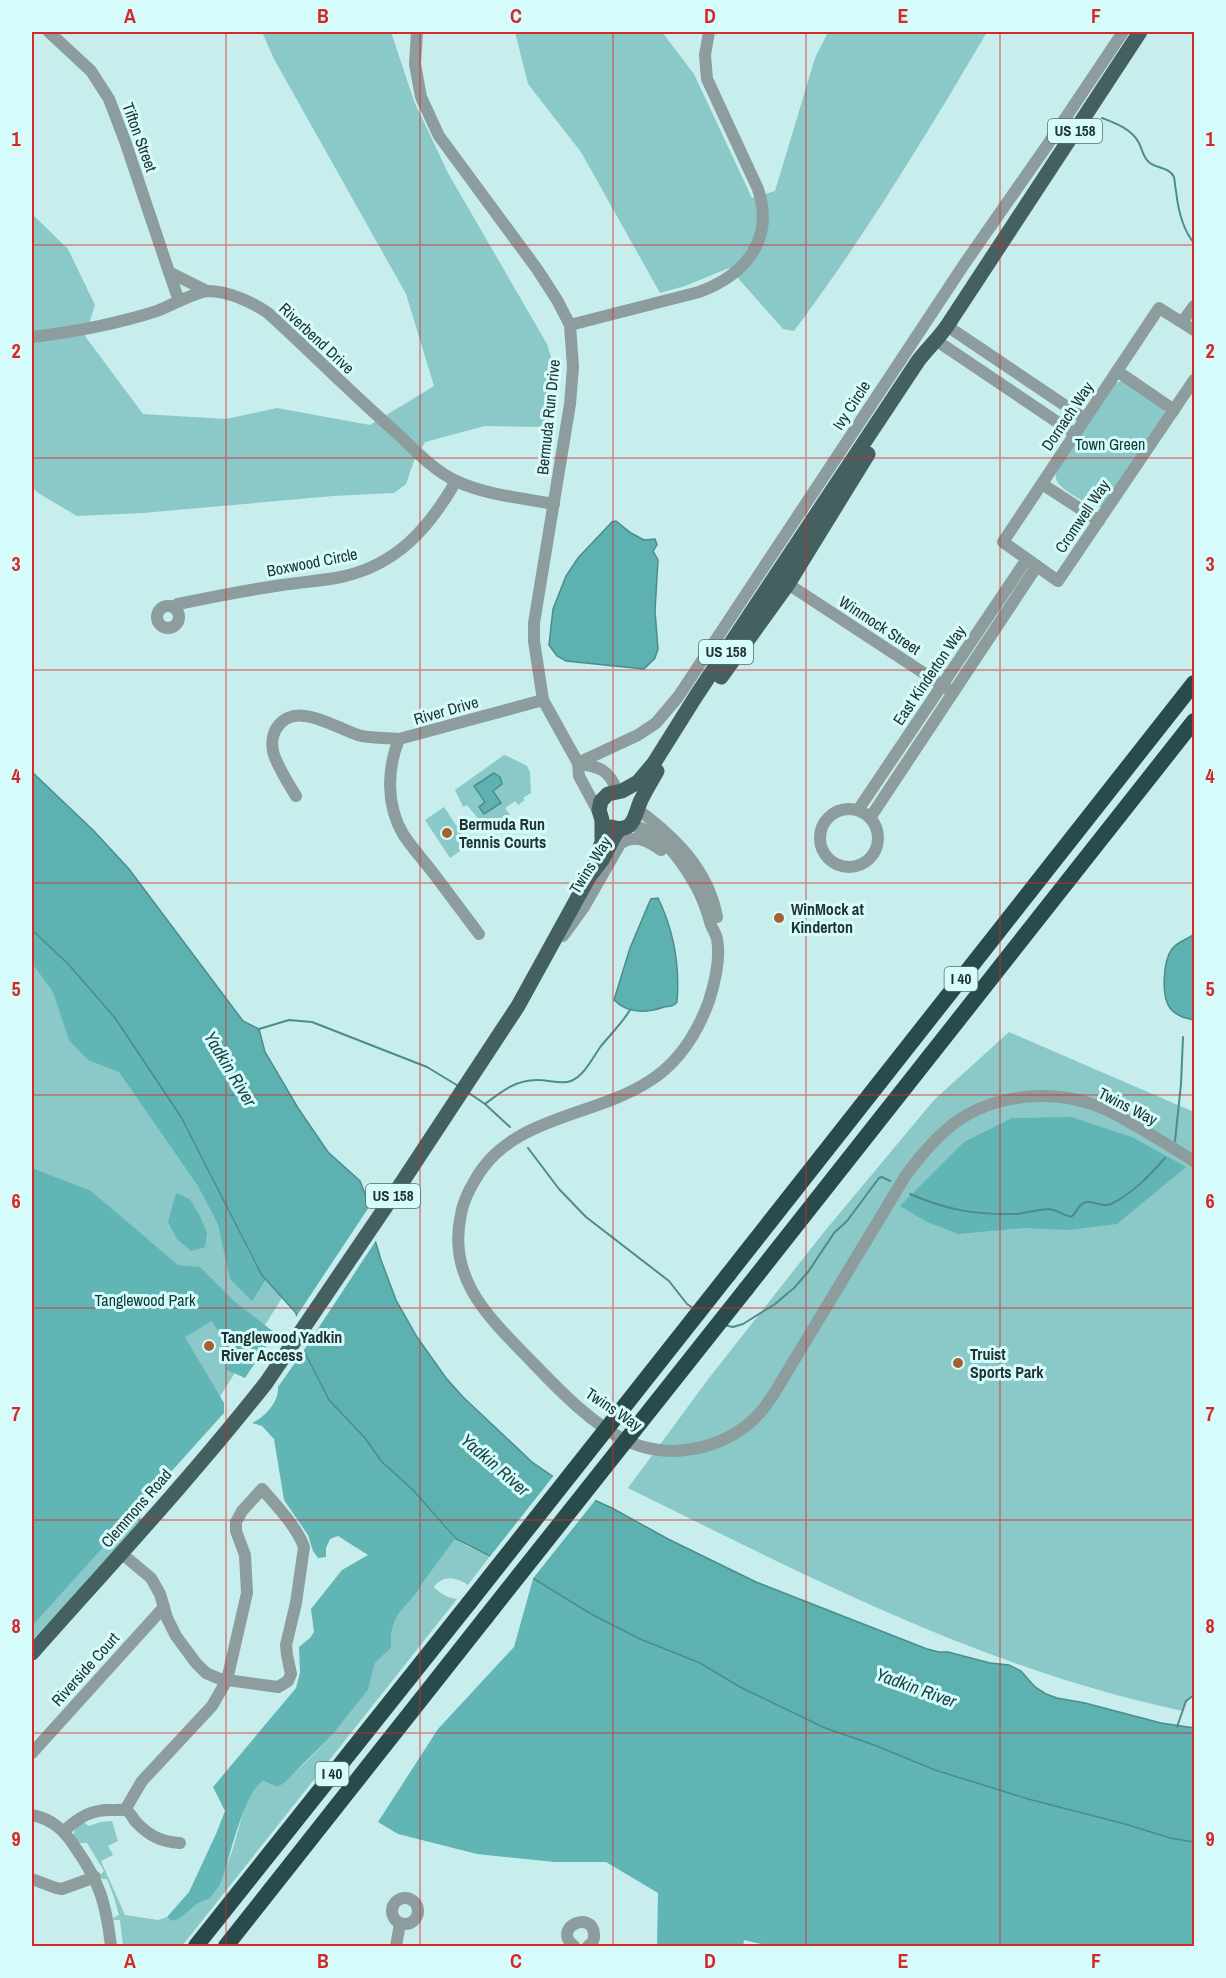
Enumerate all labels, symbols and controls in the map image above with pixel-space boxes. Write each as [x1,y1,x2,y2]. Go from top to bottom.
text: A [124,2,136,29]
text: B [317,2,329,29]
text: C [510,2,522,29]
text: D [704,2,716,29]
text: E [898,2,909,29]
text: F [1091,2,1101,29]
street label: Tifton Street [117,99,163,175]
road number: US 158 [1048,119,1102,143]
text: 1 [11,125,21,152]
text: 1 [1205,125,1215,152]
street label: Riverbend Drive [275,297,359,379]
text: 2 [11,337,21,364]
text: 2 [1205,337,1215,364]
street label: Bermuda Run Drive [531,358,565,476]
street label: Ivy Circle [827,376,875,434]
street label: Dornach Way [1036,377,1098,455]
park label: Town Green [1075,433,1145,455]
street label: Cromwell Way [1049,475,1115,557]
street label: Boxwood Circle [265,542,359,582]
text: 3 [11,550,21,577]
text: 3 [1205,550,1215,577]
street label: Winmock Street [835,590,925,660]
street label: East Kinderton Way [887,620,971,729]
road number: US 158 [699,640,753,664]
street label: River Drive [411,690,481,730]
text: 4 [11,762,21,789]
text: 4 [1205,762,1215,789]
place label: Bermuda Run Tennis Courts [459,813,546,853]
marker: Bermuda Run Tennis Courts [440,826,454,840]
street label: Twins Way [564,832,616,898]
place label: WinMock at Kinderton [791,898,864,938]
marker: WinMock at Kinderton [772,911,786,925]
road number: I 40 [944,967,978,991]
text: 5 [11,975,21,1002]
text: 5 [1205,975,1215,1002]
water label: Yadkin River [198,1026,263,1112]
street label: Twins Way [1095,1082,1162,1130]
road number: US 158 [366,1184,420,1208]
text: 6 [11,1187,21,1214]
text: 6 [1205,1187,1215,1214]
park label: Tanglewood Park [95,1289,196,1311]
place label: Tanglewood Yadkin River Access [221,1326,342,1366]
marker: Tanglewood Yadkin River Access [202,1339,216,1353]
place label: Truist Sports Park [970,1343,1044,1383]
marker: Truist Sports Park [951,1356,965,1370]
street label: Twins Way [581,1382,647,1436]
text: 7 [11,1400,21,1427]
text: 7 [1205,1400,1215,1427]
water label: Yadkin River [455,1428,536,1502]
street label: Clemmons Road [96,1464,176,1552]
text: 8 [11,1612,21,1639]
text: 8 [1205,1612,1215,1639]
street label: Riverside Court [46,1627,124,1710]
water label: Yadkin River [872,1661,961,1714]
road number: I 40 [316,1762,348,1786]
text: 9 [11,1825,21,1852]
text: 9 [1205,1825,1215,1852]
text: A [124,1947,136,1974]
text: B [317,1947,329,1974]
text: C [510,1947,522,1974]
text: D [704,1947,716,1974]
text: E [898,1947,909,1974]
text: F [1091,1947,1101,1974]

